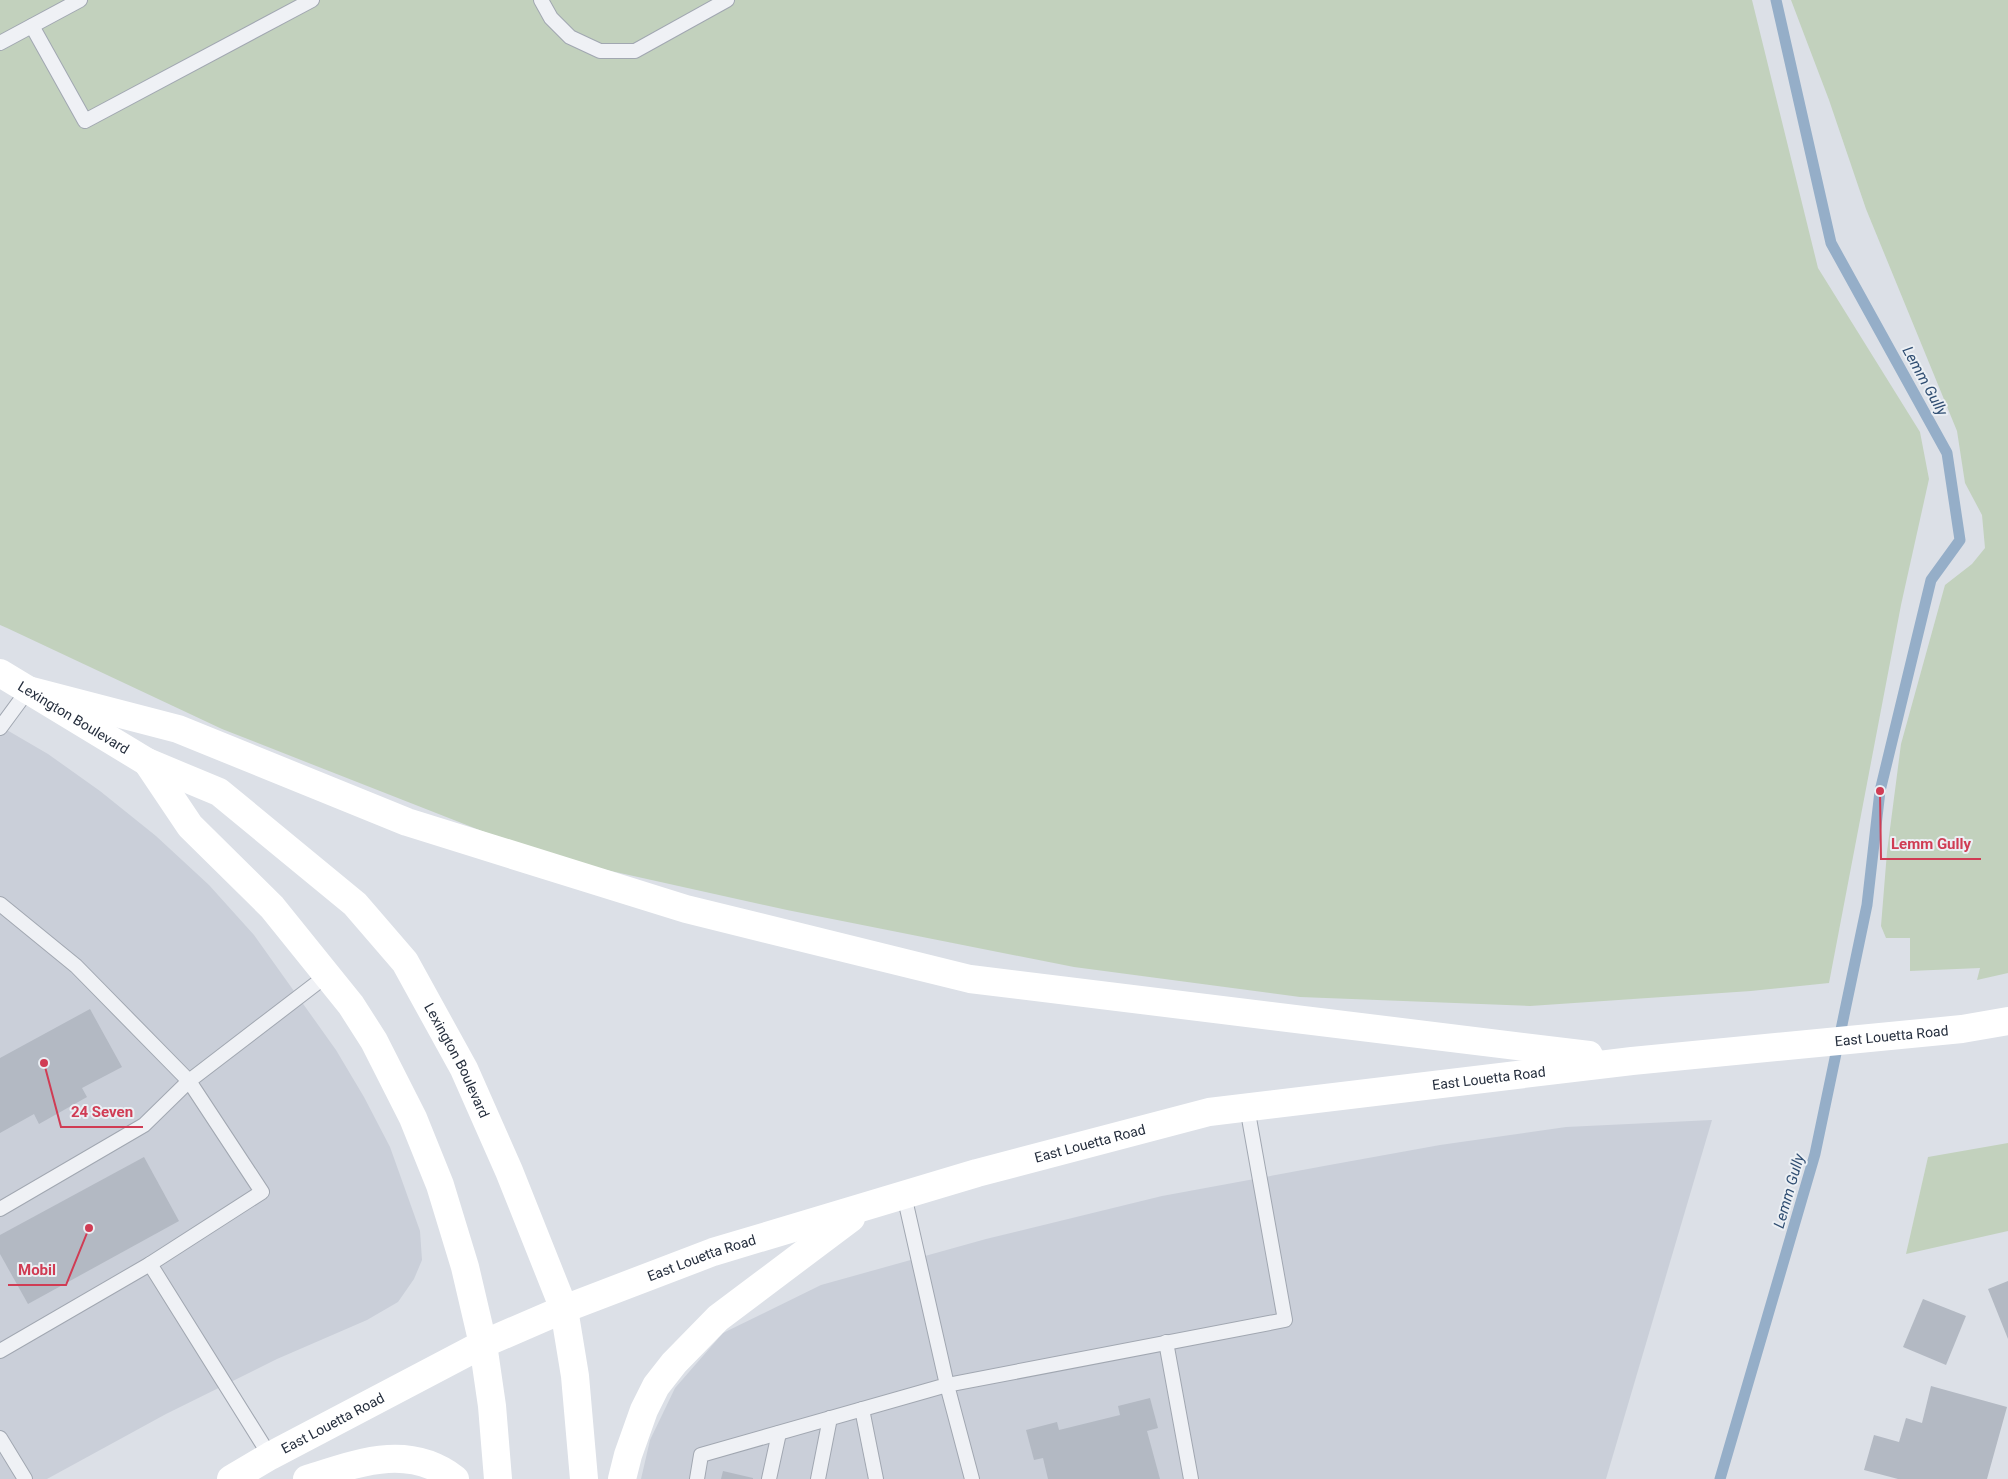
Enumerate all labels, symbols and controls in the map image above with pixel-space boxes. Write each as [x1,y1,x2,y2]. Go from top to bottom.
water label: Lemm Gully [1899,343,1952,420]
street label: Lexington Boulevard [15,678,132,757]
callout: Lemm Gully [1881,829,1981,859]
text: Lemm Gully [1891,835,1971,853]
street label: Lexington Boulevard [421,1000,493,1120]
street label: East Louetta Road [1834,1022,1949,1049]
street label: East Louetta Road [1431,1063,1546,1093]
callout: 24 Seven [61,1097,143,1127]
text: 24 Seven [71,1103,133,1121]
street label: East Louetta Road [1033,1121,1147,1166]
water label: Lemm Gully [1770,1151,1809,1230]
street label: East Louetta Road [645,1232,758,1284]
callout: Mobil [8,1255,66,1285]
text: Mobil [18,1261,56,1279]
street label: East Louetta Road [278,1389,387,1457]

